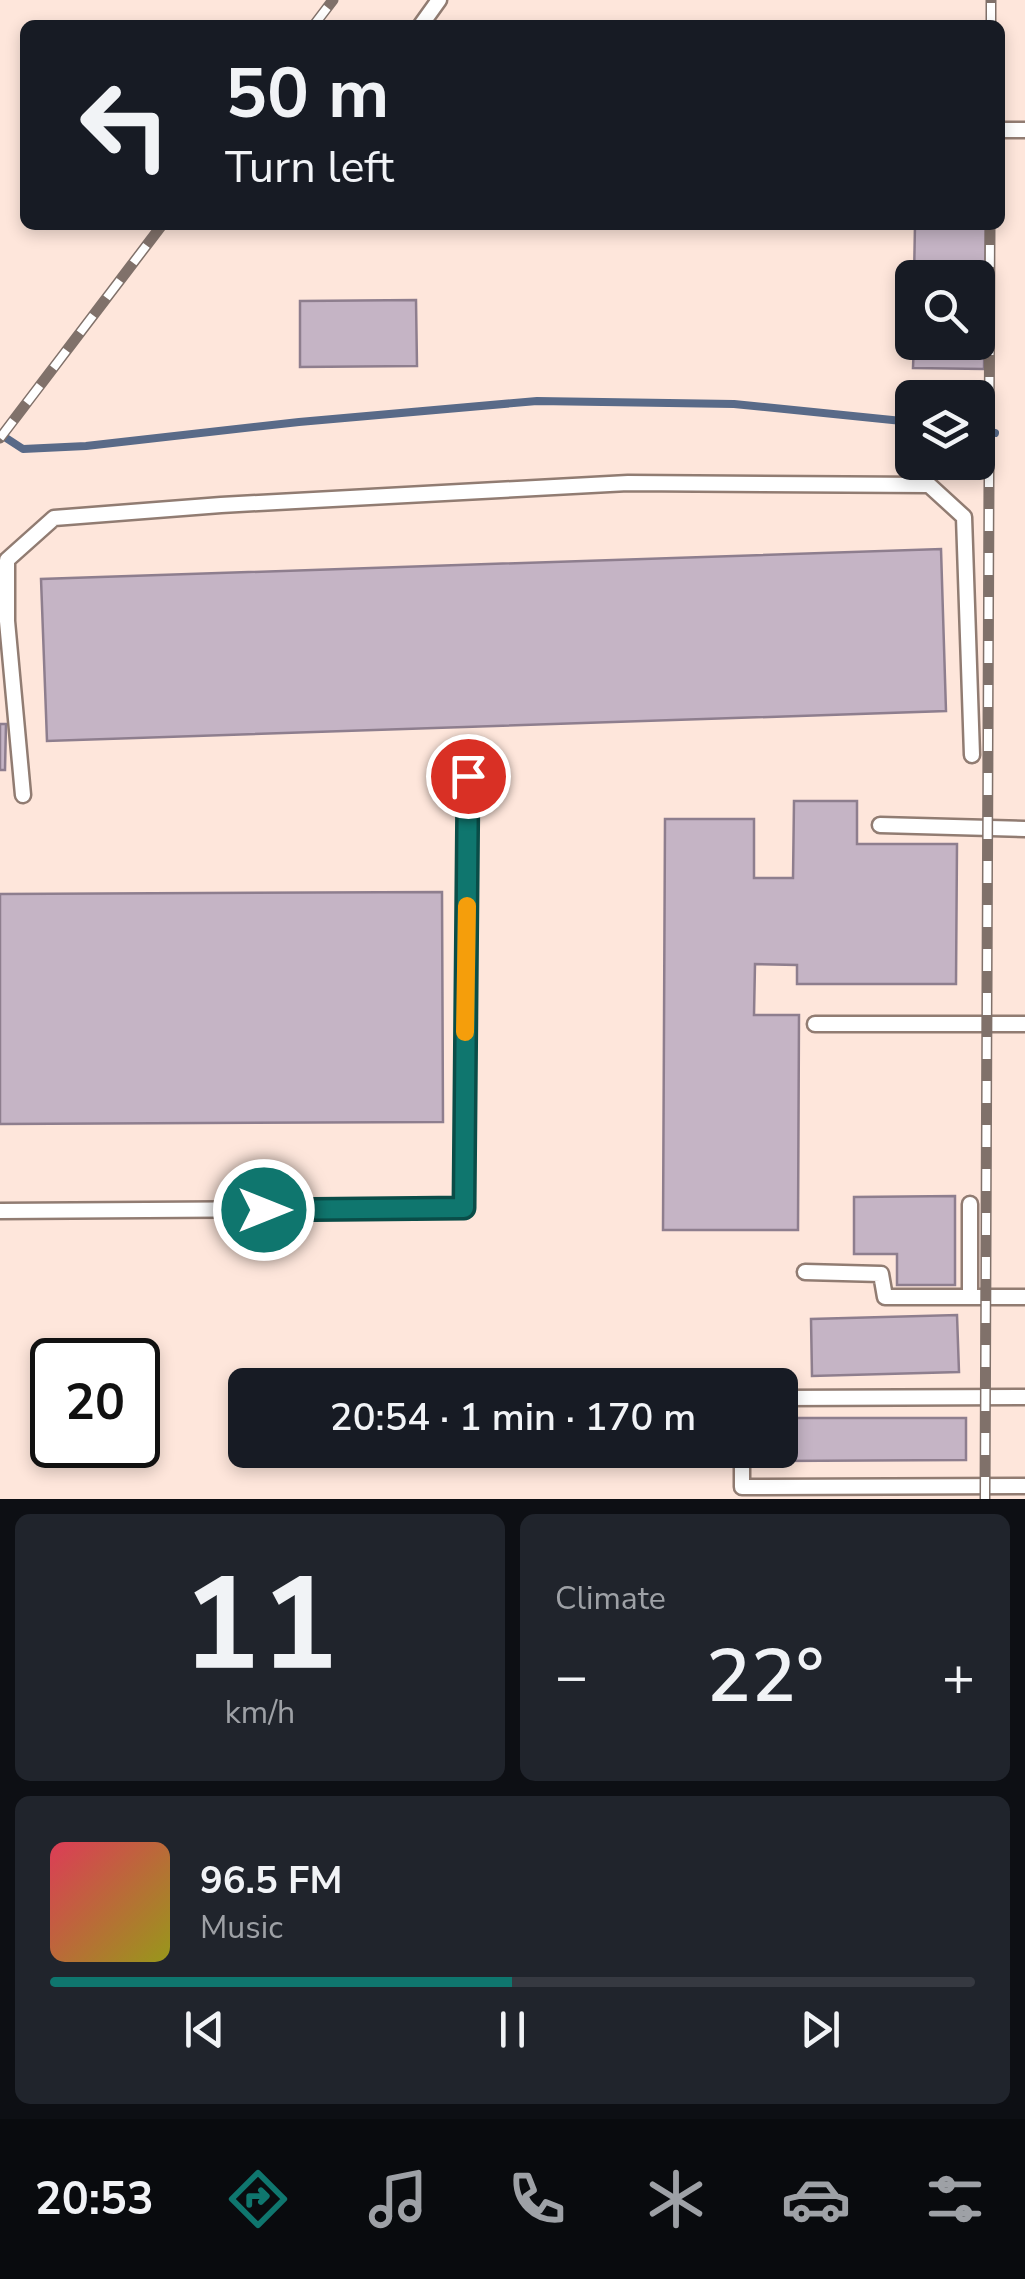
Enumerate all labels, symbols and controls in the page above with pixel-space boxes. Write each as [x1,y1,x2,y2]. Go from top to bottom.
text: 50 m [225,46,389,142]
icon: left [60,60,190,190]
text: Turn left [225,137,394,198]
map controls [895,260,995,480]
button: search [895,260,995,360]
button: layers [895,380,995,480]
pin [426,734,511,819]
icon: arrive [441,749,496,804]
position arrow [212,1158,316,1262]
speed limit sign: 20 [30,1338,160,1468]
text: 20:54 · 1 min · 170 m [330,1392,696,1443]
text: 11 [182,1537,338,1714]
text: Climate [555,1577,666,1620]
text: 22° [706,1625,824,1727]
text: − [555,1639,588,1714]
text: + [942,1639,975,1714]
text: km/h [225,1691,295,1734]
text: 96.5 FM [200,1855,342,1906]
text: Music [200,1906,283,1949]
icon: previous [177,2002,232,2057]
icon: pause [485,2002,540,2057]
icon: next [793,2002,848,2057]
icon: directions [223,2164,293,2234]
icon: music [363,2164,433,2234]
icon: phone [502,2164,572,2234]
icon: climate [641,2164,711,2234]
icon: car [781,2164,851,2234]
icon: filters [920,2164,990,2234]
text: 20:53 [35,2169,154,2230]

